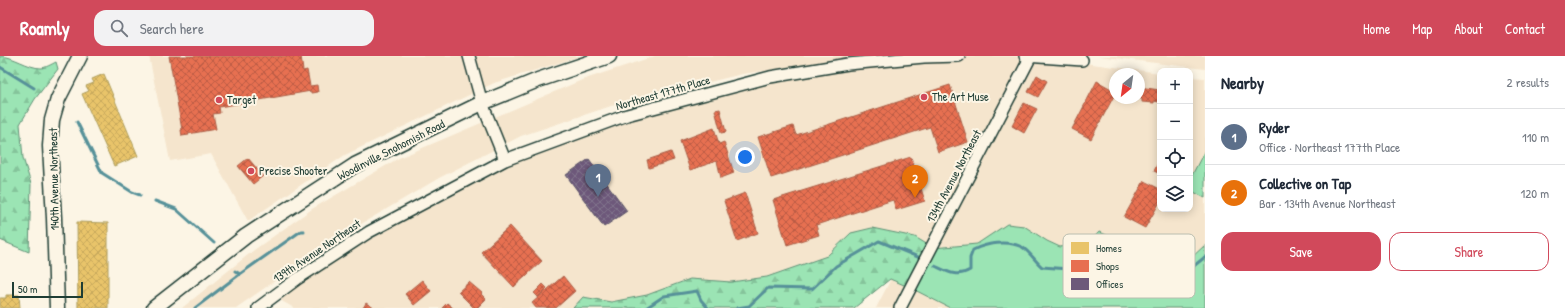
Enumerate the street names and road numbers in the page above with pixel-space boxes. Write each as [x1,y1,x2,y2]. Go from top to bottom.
street label: Northeast 177th Place [614,71,712,114]
street label: Woodinville Snohomish Road [334,115,448,184]
street label: 134th Avenue Northeast [922,126,986,225]
street label: 140th Avenue Northeast [44,127,63,230]
street label: 139th Avenue Northeast [269,214,365,286]

